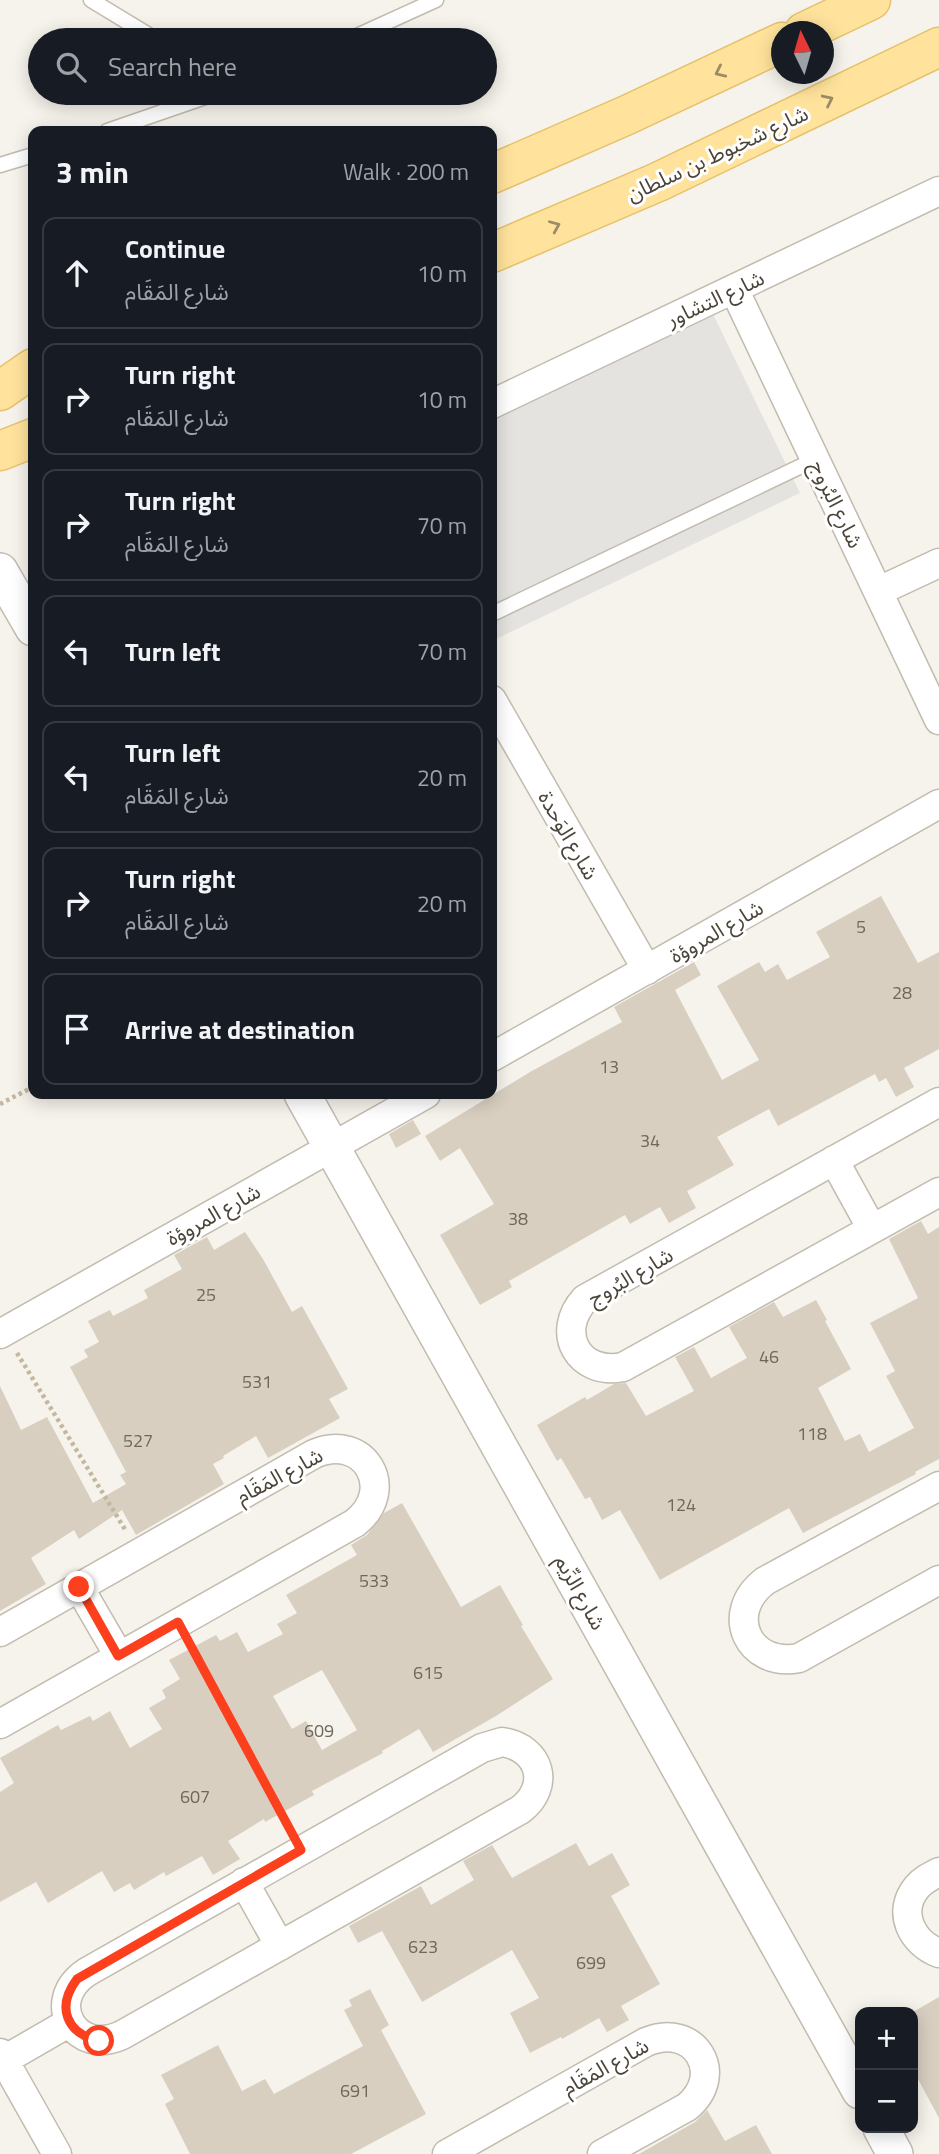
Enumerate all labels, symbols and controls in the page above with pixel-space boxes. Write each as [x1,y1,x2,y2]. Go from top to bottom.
north arrow [771,21,834,84]
search box [28,28,497,105]
text: Search here [108,47,237,86]
icon: search [52,48,90,86]
one-way arrow [715,63,727,77]
one-way arrow [821,95,833,109]
street label: شارع شخبوط بن سلطان [621,97,813,209]
text: 3 min [56,149,129,195]
text: Walk · 200 m [343,154,469,189]
one-way arrow [547,220,560,234]
text: Continue [125,229,225,268]
icon: ahead [58,254,96,292]
text: 10 m [417,256,467,291]
street label: شارع التشاور [660,261,769,335]
text: شارع المَقَام [125,274,229,309]
text: Turn right [125,355,236,394]
icon: right [58,380,96,418]
text: 10 m [417,382,467,417]
text: شارع المَقَام [125,400,229,435]
street label: شارع البُروج [802,455,872,553]
text: Turn right [125,481,236,520]
icon: right [58,506,96,544]
text: 70 m [417,508,467,543]
text: شارع المَقَام [125,526,229,561]
icon: left [58,632,96,670]
text: Turn left [125,632,220,671]
text: 70 m [417,634,467,669]
text: Turn left [125,733,220,772]
icon: left [58,758,96,796]
text: 20 m [417,760,467,795]
text: شارع المَقَام [125,778,229,813]
street label: شارع الوَحدة [531,785,607,885]
text: Turn right [125,859,236,898]
icon: right [58,884,96,922]
text: 20 m [417,886,467,921]
street label: شارع المروؤة [663,891,769,971]
text: شارع المَقَام [125,904,229,939]
house number: 5 [856,913,866,940]
house number: 28 [892,979,912,1006]
icon: arrive [58,1010,96,1048]
text: Arrive at destination [125,1010,355,1049]
house number: 13 [599,1053,619,1080]
house number: 34 [640,1127,660,1154]
street label: شارع المروؤة [160,1175,266,1253]
house number: 38 [508,1205,528,1232]
street label: شارع البُروج [581,1239,679,1313]
house number: 25 [196,1281,216,1308]
house number: 46 [759,1343,779,1370]
house number: 531 [242,1368,272,1395]
house number: 118 [797,1420,827,1447]
house number: 527 [123,1427,153,1454]
street label: شارع المَقَام [230,1439,329,1512]
house number: 124 [666,1491,696,1518]
street label: شارع الرِّيم [547,1548,615,1636]
house number: 533 [359,1567,389,1594]
route end [63,1571,94,1602]
house number: 615 [413,1659,443,1686]
house number: 609 [304,1717,334,1744]
house number: 607 [180,1783,210,1810]
house number: 623 [408,1933,438,1960]
house number: 699 [576,1949,606,1976]
map controls [855,2007,918,2133]
button: + [855,2007,918,2070]
route start [83,2025,114,2056]
street label: شارع المَقَام [556,2029,655,2104]
button: − [855,2070,918,2133]
house number: 691 [340,2077,370,2104]

